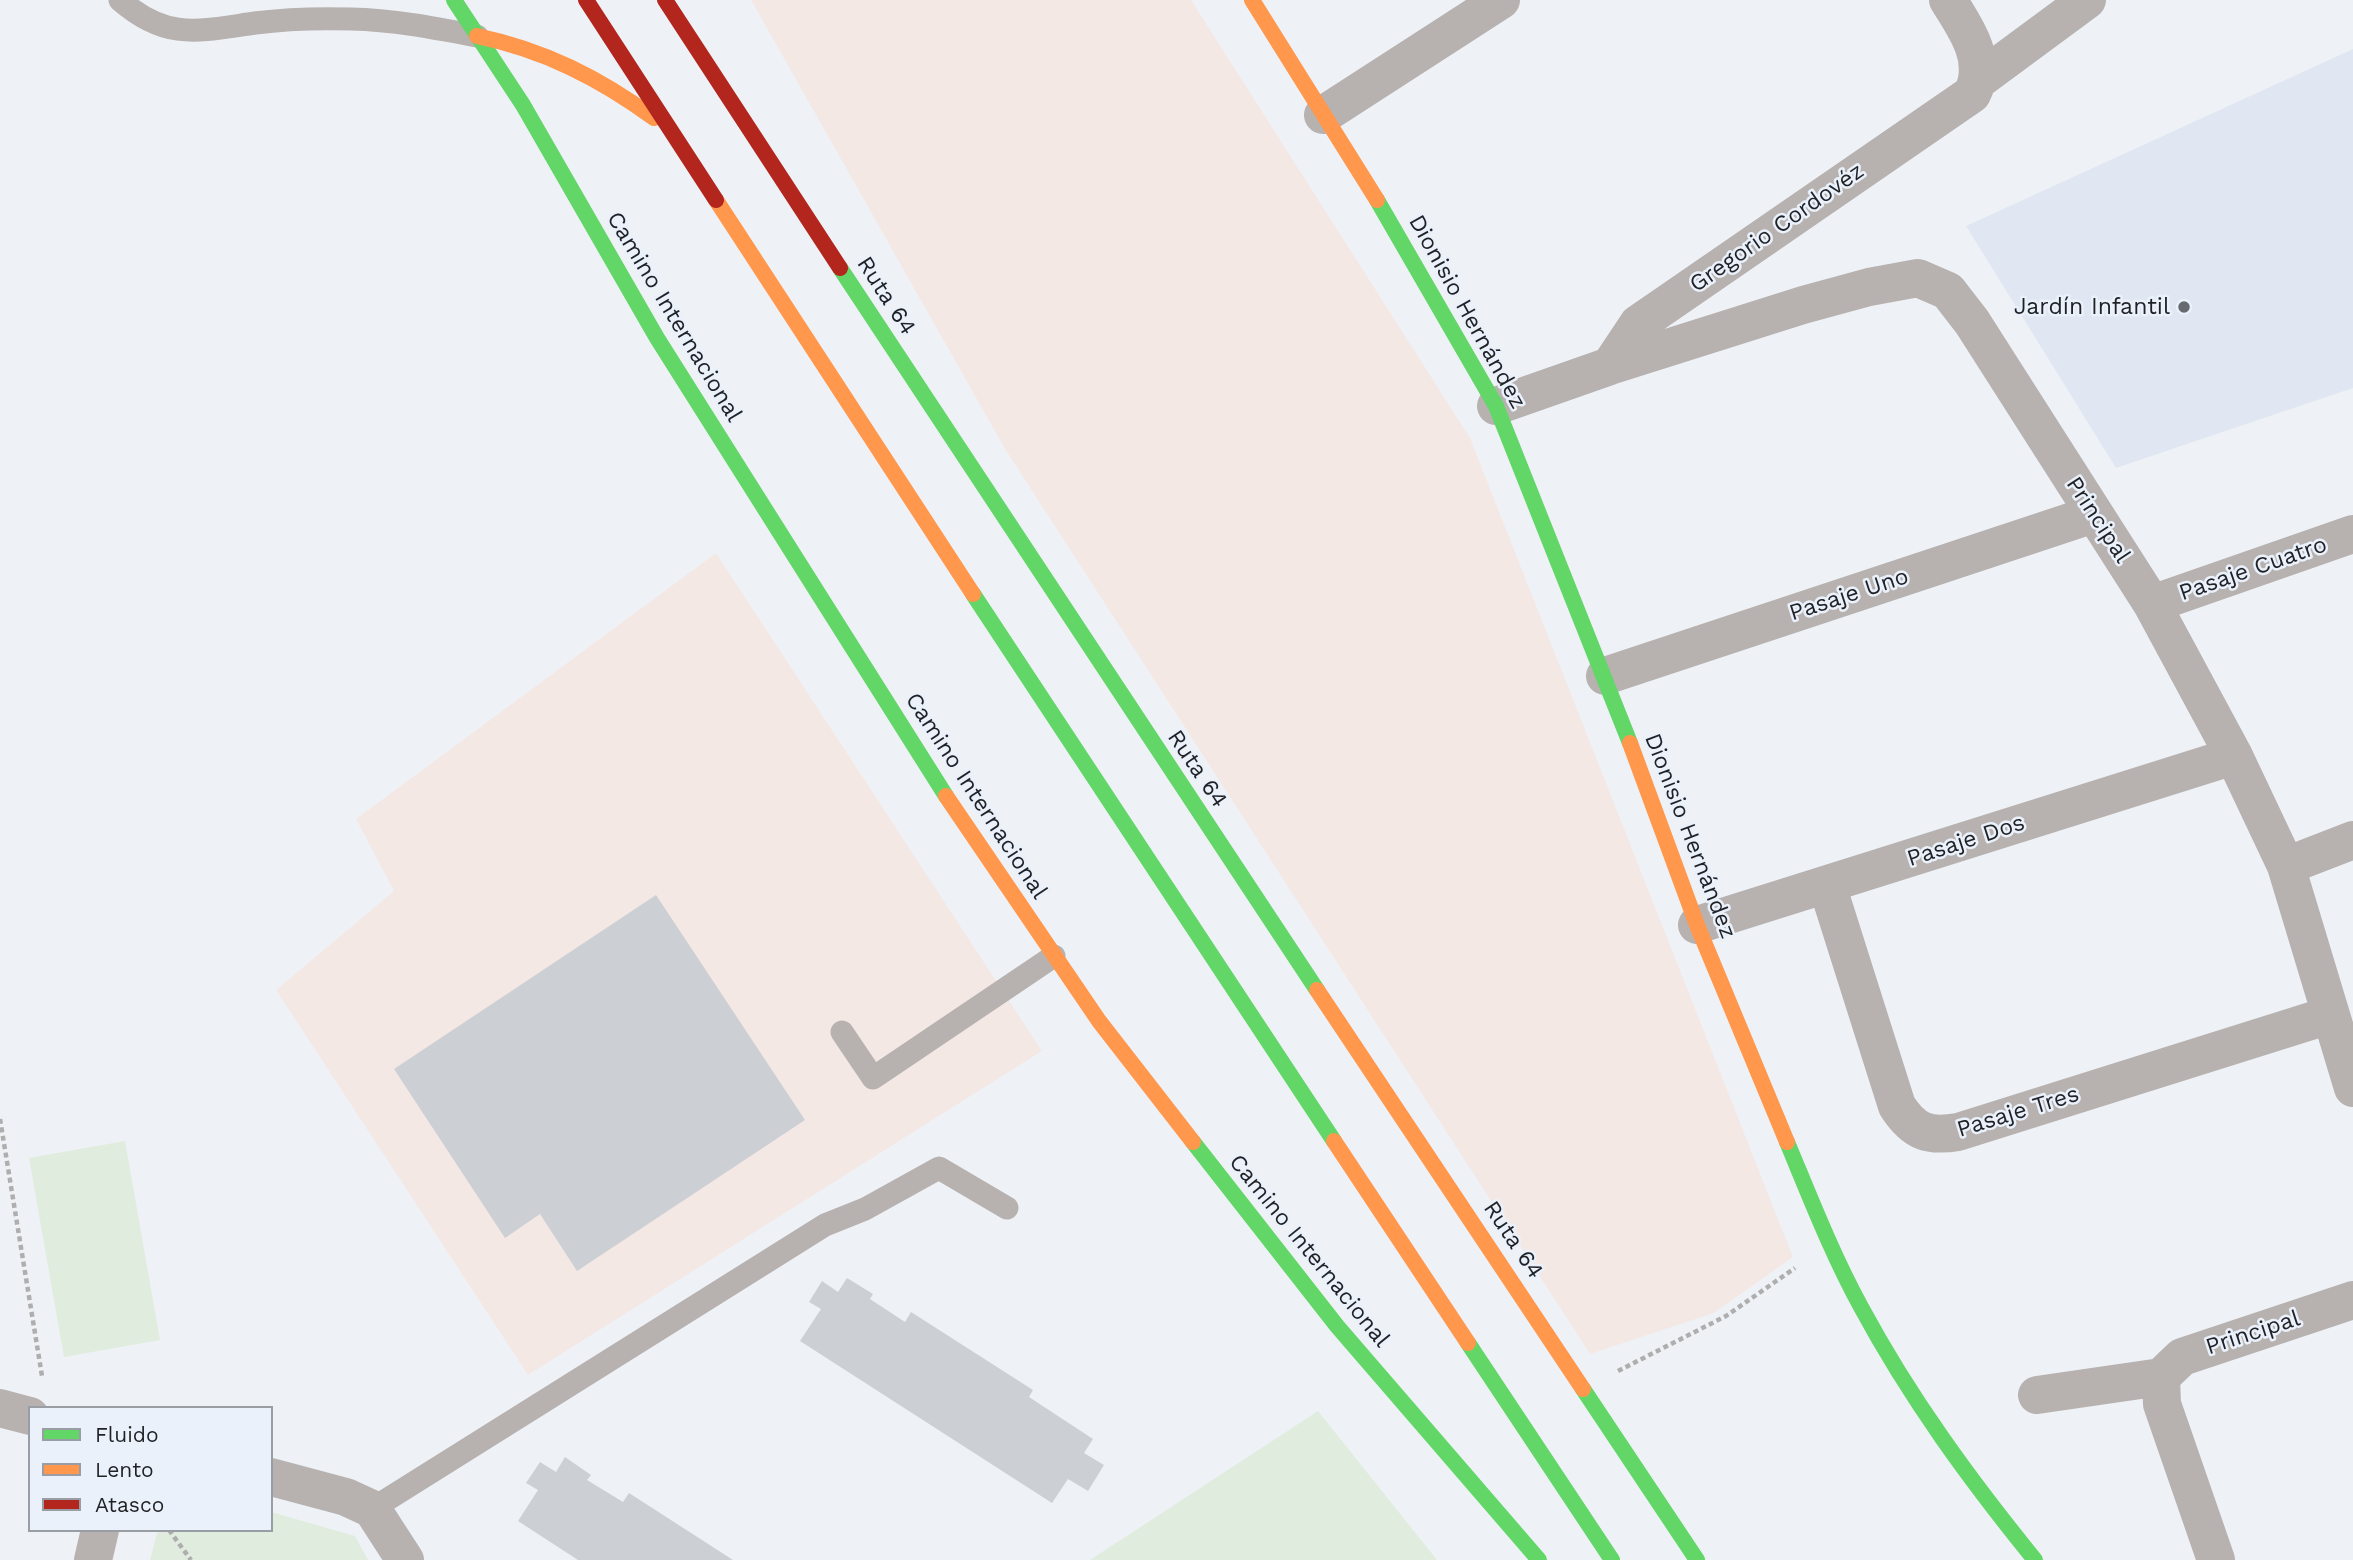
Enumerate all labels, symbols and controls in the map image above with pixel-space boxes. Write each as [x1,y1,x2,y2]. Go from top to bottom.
street label: Gregorio Cordovéz [1685,157,1869,299]
street label: Camino Internacional [600,207,748,427]
street label: Dionisio Hernández [1402,210,1532,414]
street label: Ruta 64 [851,252,921,340]
place label: Jardín Infantil [2014,293,2170,321]
marker: Jardín Infantil [2176,299,2192,315]
street label: Principal [2060,472,2136,568]
street label: Pasaje Cuatro [2176,531,2330,607]
street label: Pasaje Uno [1786,563,1912,627]
street label: Camino Internacional [899,688,1053,904]
street label: Ruta 64 [1161,725,1233,813]
street label: Dionisio Hernández [1638,730,1742,942]
street label: Pasaje Dos [1904,809,2028,873]
street label: Pasaje Tres [1954,1080,2082,1144]
street label: Camino Internacional [1223,1149,1395,1353]
street label: Ruta 64 [1477,1196,1549,1284]
street label: Principal [2202,1305,2304,1361]
legend [28,1406,273,1532]
text: Fluido [95,1422,159,1447]
text: Lento [95,1457,154,1482]
text: Atasco [95,1492,164,1517]

